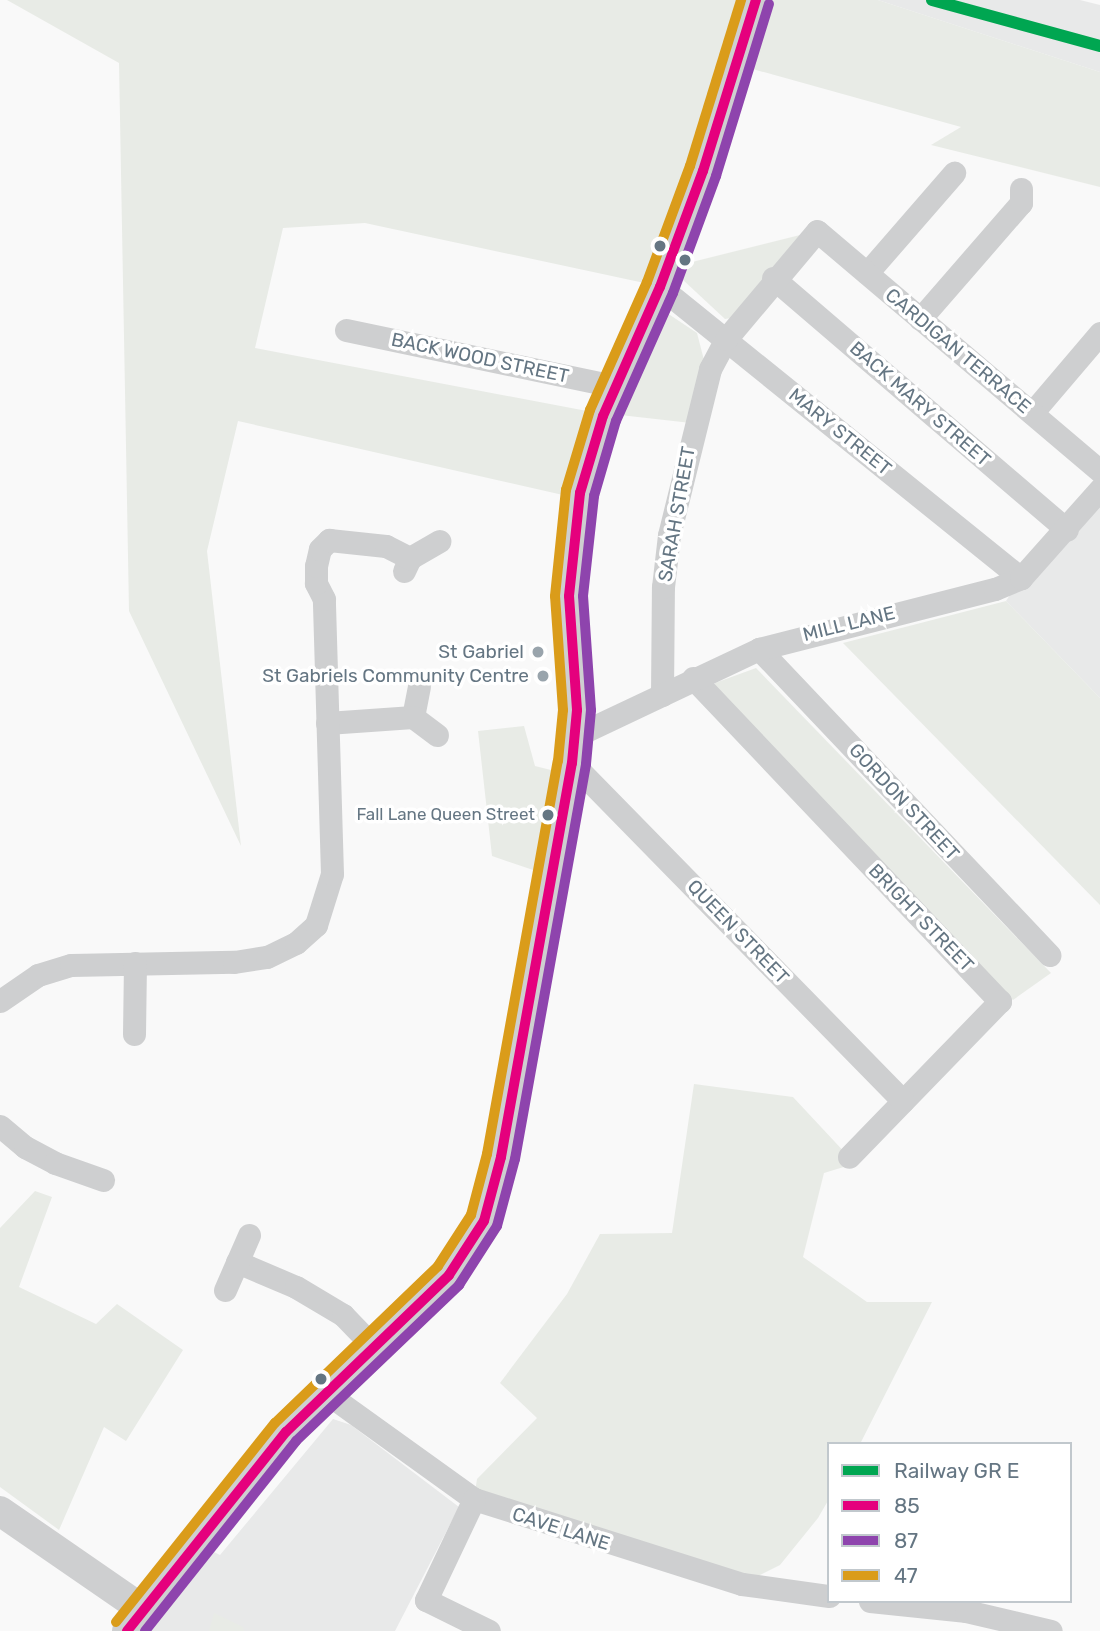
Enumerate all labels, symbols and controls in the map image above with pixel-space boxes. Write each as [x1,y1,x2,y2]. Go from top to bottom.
unlabelled marker [653,239,667,253]
unlabelled marker [678,253,692,267]
street label: CARDIGAN TERRACE [880,283,1036,419]
street label: BACK WOOD STREET [389,328,571,388]
street label: BACK MARY STREET [845,336,995,472]
street label: MARY STREET [784,384,896,480]
street label: SARAH STREET [654,445,700,583]
street label: MILL LANE [800,602,898,646]
place label: St Gabriel [438,641,524,663]
marker: St Gabriel [530,644,546,660]
place label: St Gabriels Community Centre [262,665,529,687]
marker: St Gabriels Community Centre [535,668,551,684]
street label: GORDON STREET [844,739,964,865]
place label: Fall Lane Queen Street [356,805,535,825]
marker: Fall Lane Queen Street [541,808,555,822]
street label: BRIGHT STREET [864,859,978,977]
street label: QUEEN STREET [682,875,794,989]
unlabelled marker [314,1372,328,1386]
legend [827,1442,1072,1603]
text: Railway GR E [894,1458,1020,1483]
text: 85 [894,1493,920,1518]
street label: CAVE LANE [509,1503,613,1555]
text: 87 [894,1528,918,1553]
text: 47 [894,1563,917,1588]

